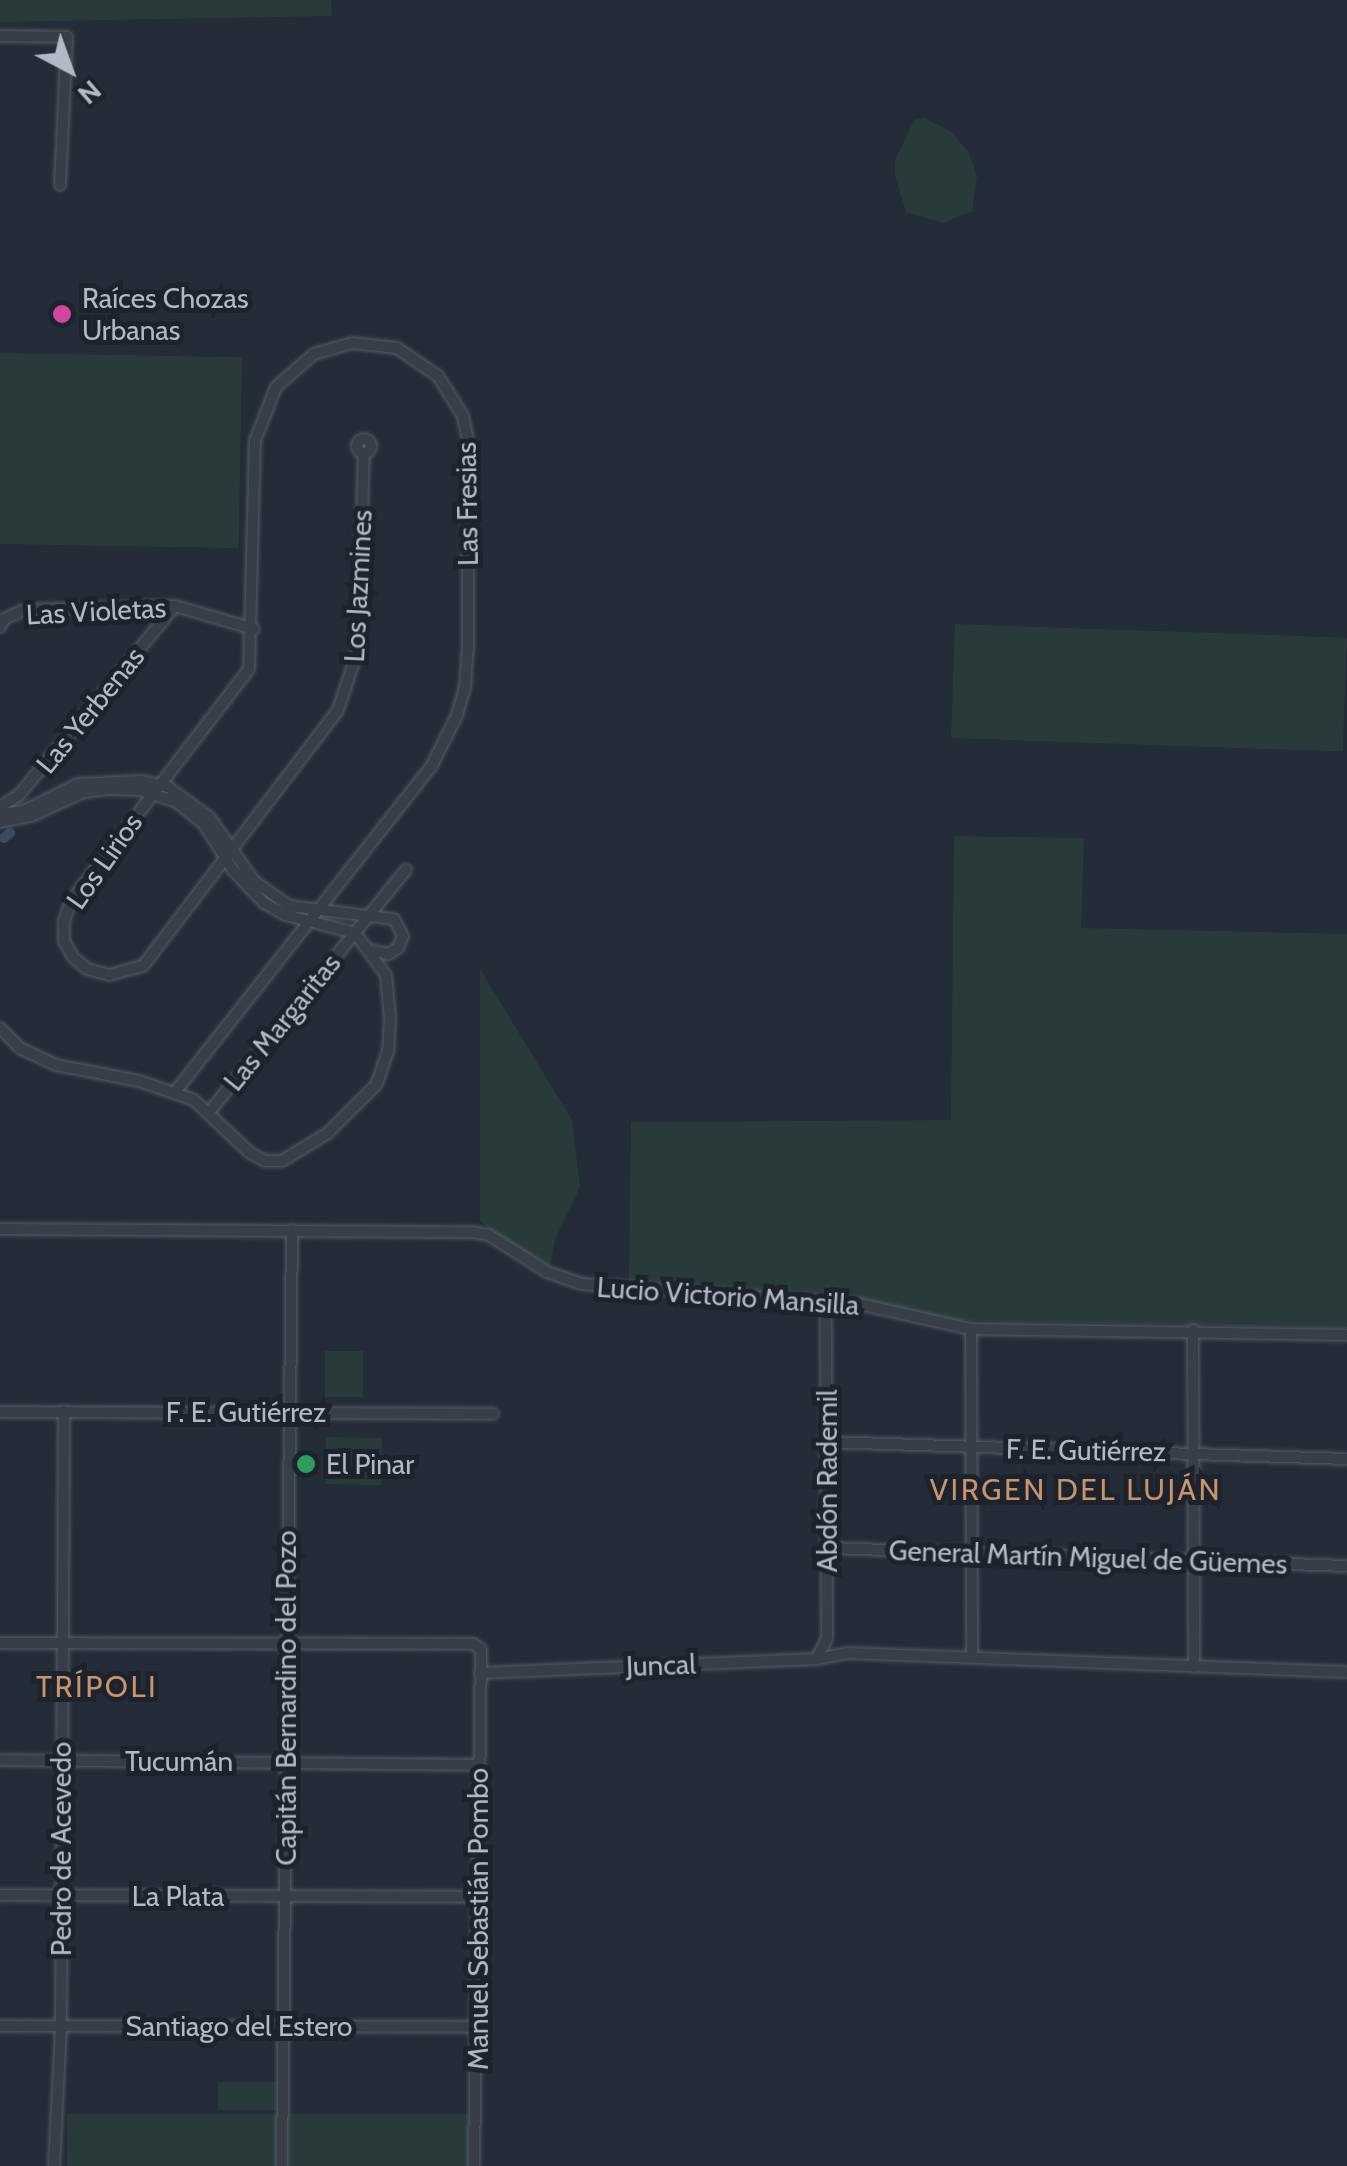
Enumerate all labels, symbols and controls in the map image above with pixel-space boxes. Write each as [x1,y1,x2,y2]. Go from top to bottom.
north arrow [20,20,120,120]
text: N [71,73,108,112]
place label: Raíces Chozas Urbanas [82,281,249,347]
marker: Raíces Chozas Urbanas [51,303,73,325]
street label: Las Fresias [449,442,485,566]
street label: Los Jazmines [337,509,379,663]
street label: Las Violetas [25,591,167,631]
street label: Las Yerbenas [29,640,151,780]
street label: Los Lirios [59,807,149,915]
street label: Las Margaritas [216,947,348,1097]
street label: Lucio Victorio Mansilla [596,1270,860,1322]
street label: Abdón Rademil [810,1390,844,1572]
street label: F. E. Gutiérrez [166,1395,326,1429]
street label: F. E. Gutiérrez [1006,1432,1166,1468]
place label: El Pinar [326,1447,414,1481]
marker: El Pinar [295,1453,317,1475]
district label: VIRGEN DEL LUJÁN [930,1472,1222,1508]
street label: Capitán Bernardino del Pozo [269,1530,303,1866]
street label: General Martín Miguel de Güemes [888,1533,1288,1581]
street label: Juncal [625,1647,697,1683]
district label: TRÍPOLI [36,1669,158,1705]
street label: Pedro de Acevedo [44,1742,78,1956]
street label: Tucumán [125,1744,233,1778]
street label: Manuel Sebastián Pombo [461,1768,495,2070]
street label: La Plata [132,1879,224,1913]
street label: Santiago del Estero [126,2009,352,2043]

